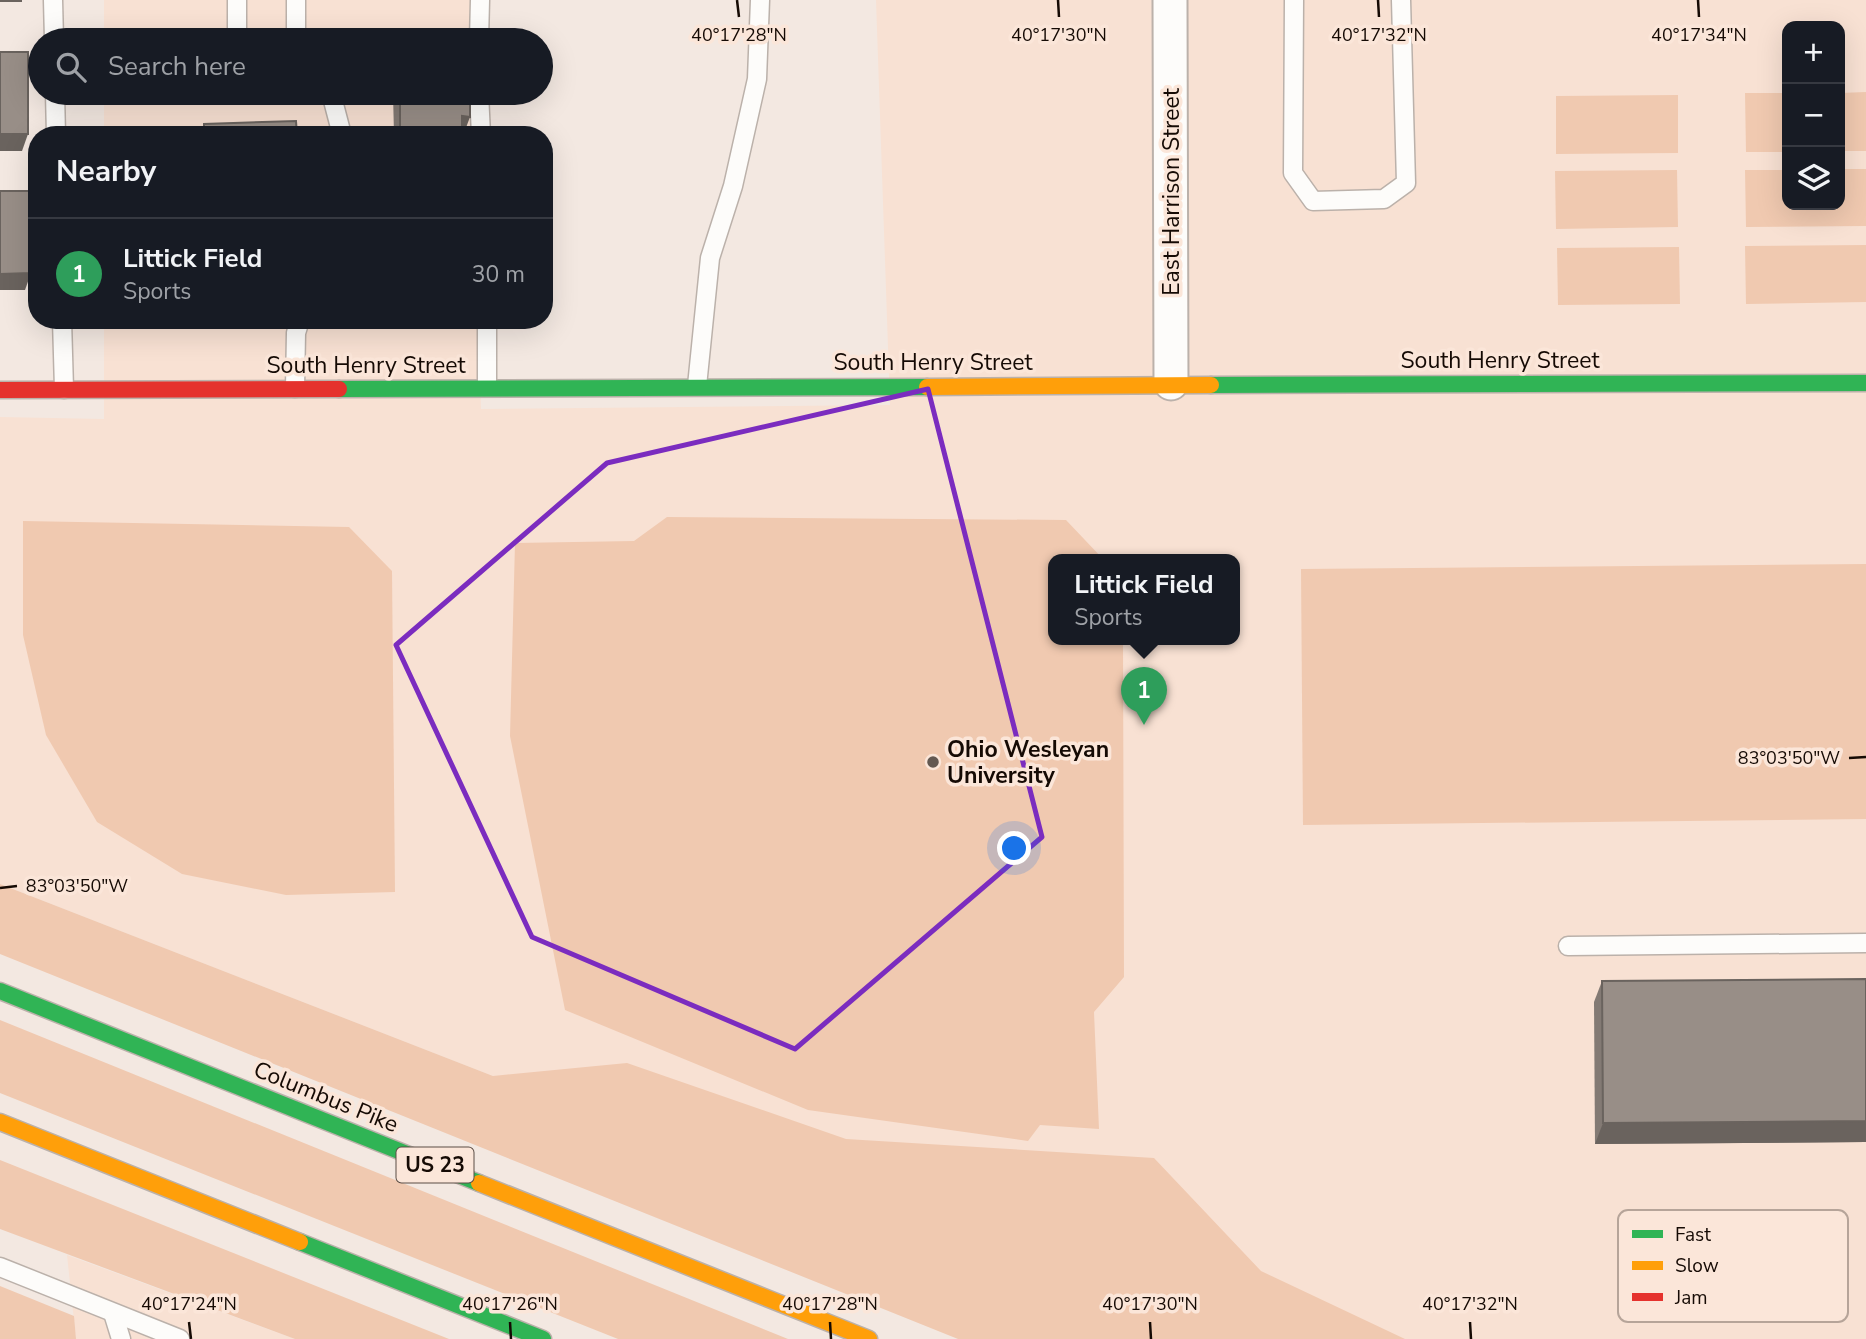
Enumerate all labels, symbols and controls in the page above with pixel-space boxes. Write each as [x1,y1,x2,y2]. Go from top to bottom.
map controls [1782,21,1845,210]
button: + [1782,21,1845,84]
text: 40°17'28"N [691,23,787,47]
text: 40°17'30"N [1011,23,1107,47]
text: 40°17'32"N [1331,23,1427,47]
text: 40°17'34"N [1651,23,1747,47]
search box [28,28,553,105]
icon: search [52,48,90,86]
text: Search here [108,49,246,84]
button: − [1782,84,1845,147]
street label: East Harrison Street [1156,87,1187,296]
button: layers [1782,147,1845,210]
text: Nearby [56,151,156,192]
text: Littick Field [123,241,262,276]
text: 1 [72,259,86,290]
text: 30 m [472,259,525,290]
text: Sports [123,276,191,307]
street label: South Henry Street [1400,345,1600,376]
street label: South Henry Street [833,347,1033,378]
street label: South Henry Street [266,350,466,381]
popup [1048,554,1240,645]
text: Littick Field [1074,567,1214,602]
text: Sports [1074,602,1143,633]
pin: 1 [1121,667,1167,725]
place label: Ohio Wesleyan University [947,734,1109,791]
text: 83°03'50"W [1738,746,1840,770]
marker: Ohio Wesleyan University [925,754,941,770]
your location [997,831,1031,865]
text: 83°03'50"W [26,874,128,898]
street label: Columbus Pike [249,1054,403,1140]
road number: US 23 [396,1148,474,1182]
legend [1618,1210,1848,1322]
text: Fast [1675,1222,1711,1248]
text: Slow [1675,1253,1719,1279]
text: Jam [1674,1285,1708,1311]
text: 40°17'24"N [141,1292,237,1316]
text: 40°17'26"N [462,1292,558,1316]
text: 40°17'28"N [782,1292,878,1316]
text: 40°17'30"N [1102,1292,1198,1316]
text: 40°17'32"N [1422,1292,1518,1316]

